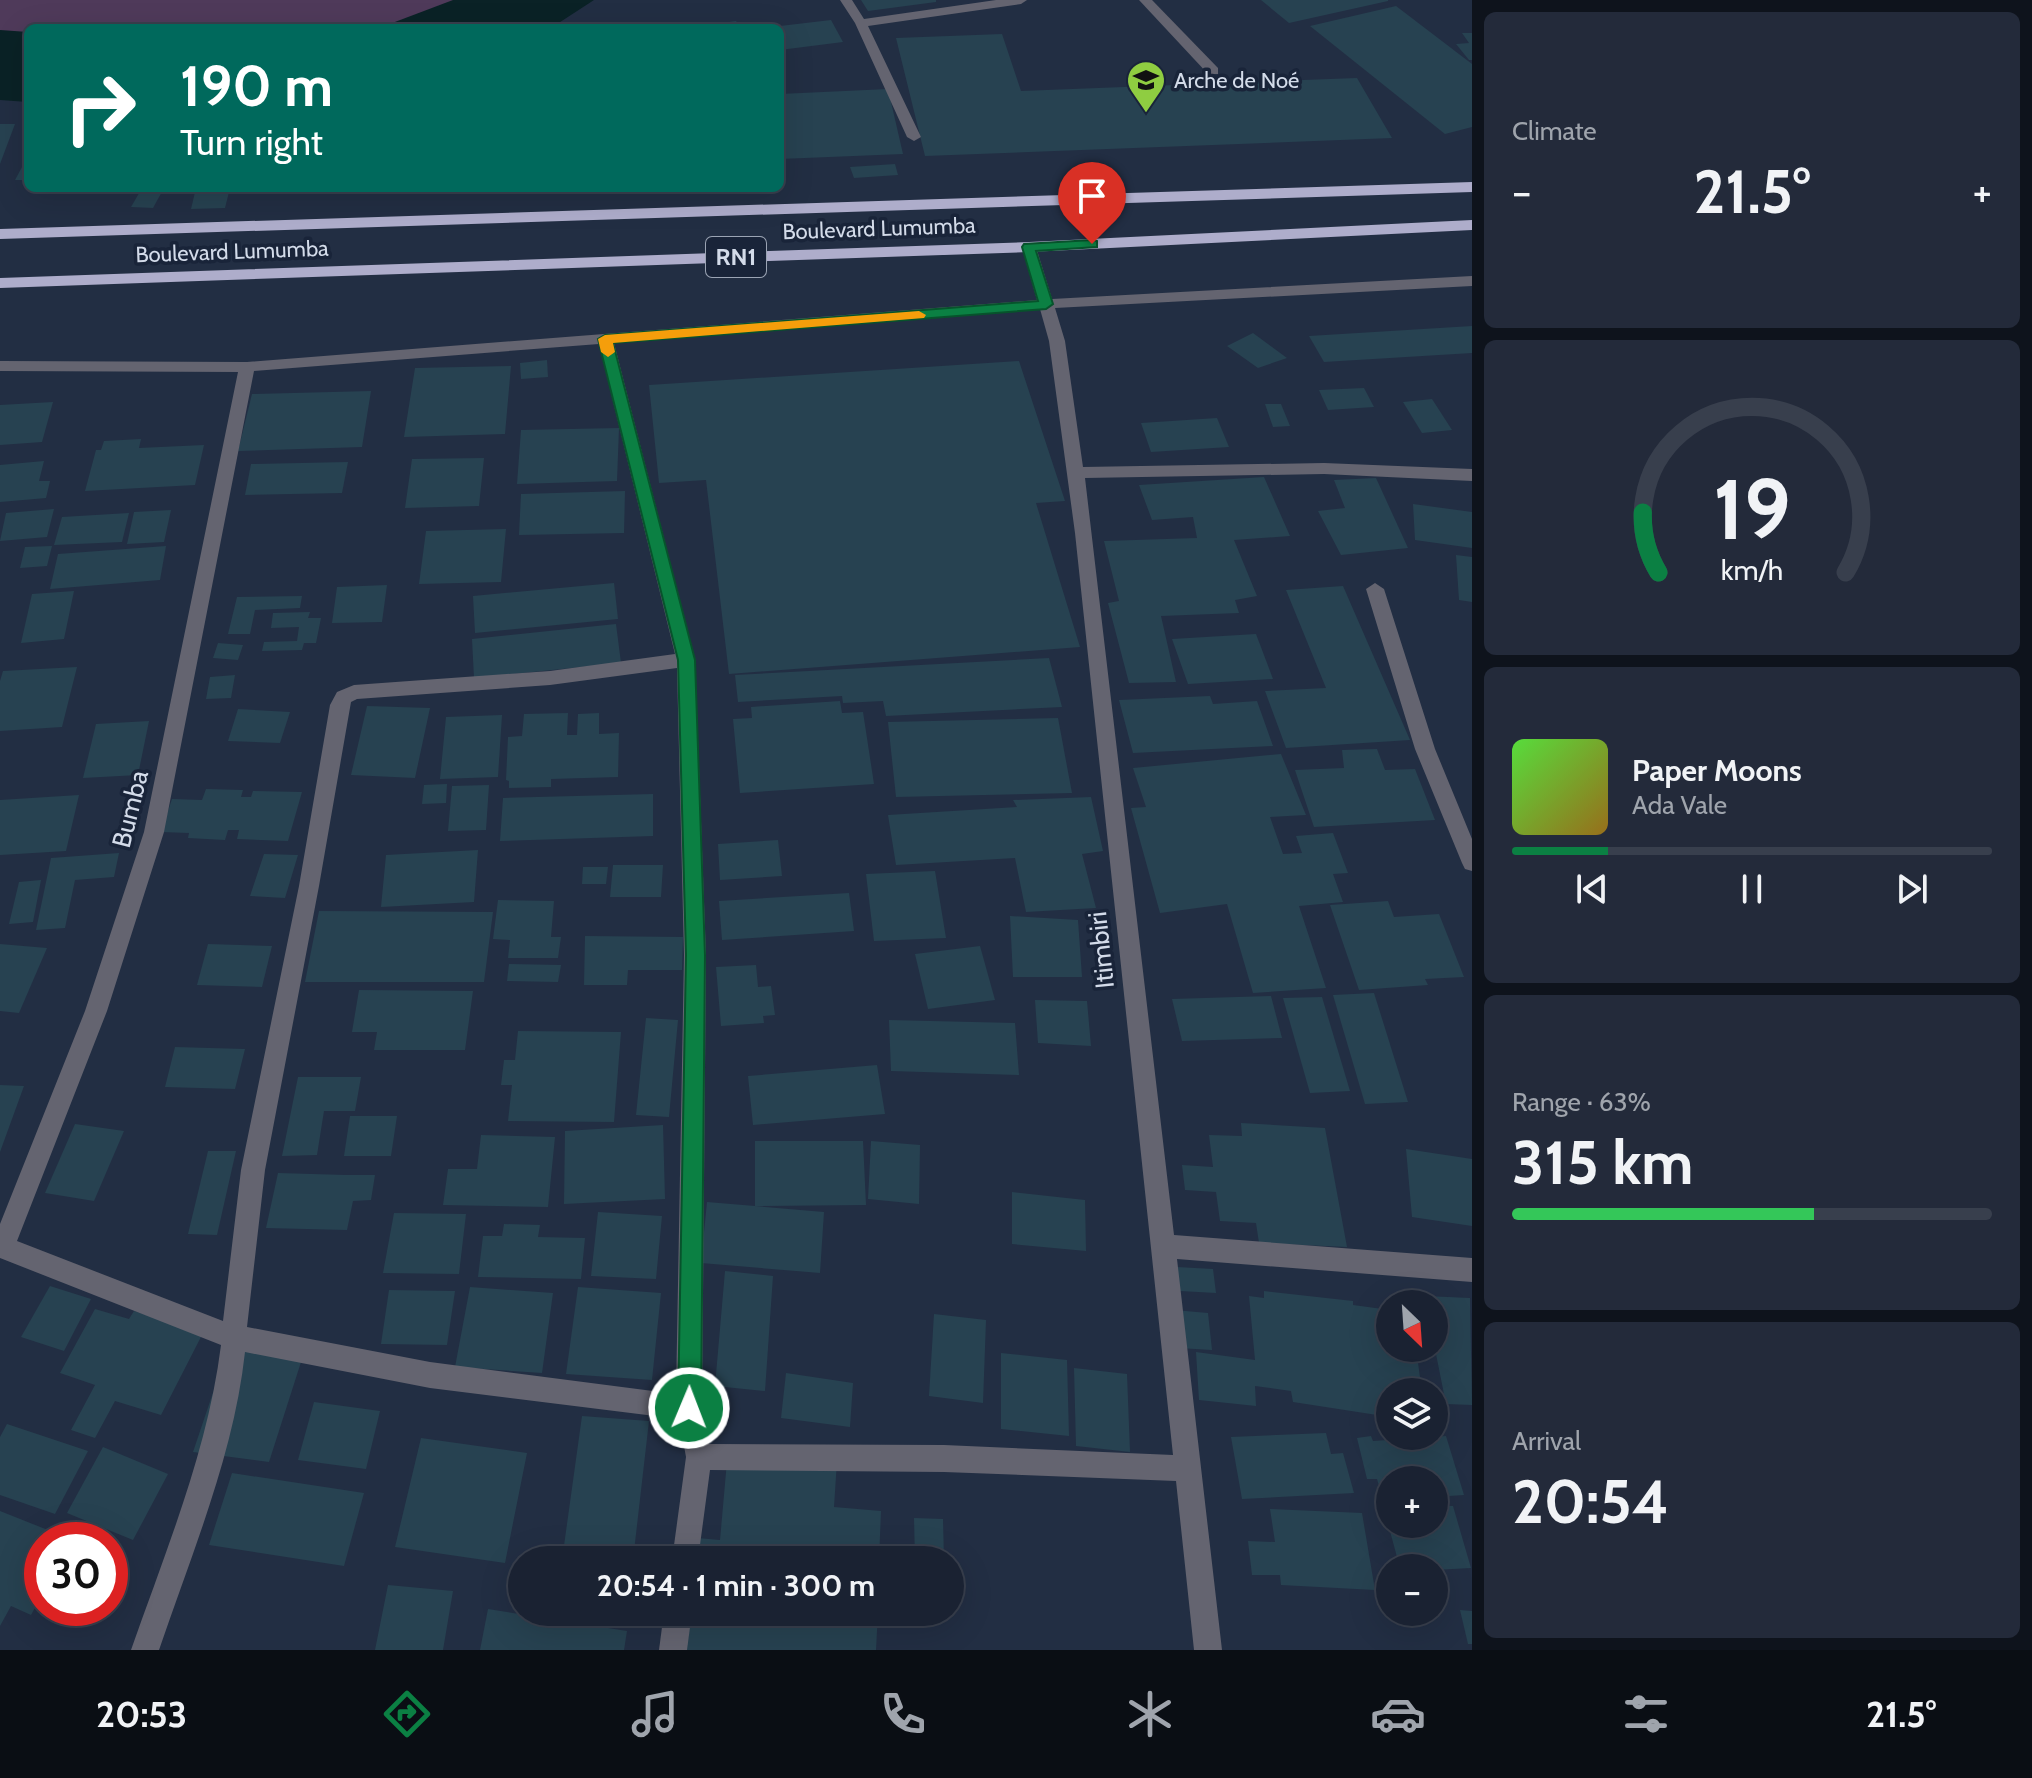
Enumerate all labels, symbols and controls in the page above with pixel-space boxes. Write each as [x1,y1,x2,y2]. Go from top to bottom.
text: 190 m [180,52,333,120]
icon: right [48,56,152,160]
school or university icon: Arche de Noé [1125,59,1167,114]
place label: Arche de Noé [1174,67,1299,94]
text: Climate [1512,115,1597,147]
text: Turn right [180,120,323,164]
text: 21.5° [1694,155,1810,228]
pin [1058,162,1126,244]
text: − [1512,165,1531,218]
text: + [1973,165,1992,218]
icon: arrive [1070,174,1114,218]
street label: Boulevard Lumumba [782,212,977,245]
street label: Boulevard Lumumba [135,235,330,268]
road number: RN1 [706,237,766,277]
text: 19 [1713,459,1791,560]
text: km/h [1721,553,1783,588]
text: Paper Moons [1632,752,1802,789]
street label: Bumba [105,766,155,851]
text: Ada Vale [1632,789,1727,821]
icon: previous [1570,867,1614,911]
icon: pause [1730,867,1774,911]
icon: next [1890,867,1934,911]
street label: Itimbiri [1081,910,1121,990]
text: Range · 63% [1512,1086,1651,1118]
text: 315 km [1512,1126,1693,1199]
north arrow [1376,1290,1448,1362]
map controls [1376,1290,1448,1626]
position arrow [647,1366,731,1450]
button: layers [1376,1378,1448,1450]
text: Arrival [1512,1425,1581,1457]
text: 20:54 [1512,1465,1669,1538]
button: + [1376,1466,1448,1538]
speed limit sign: 30 [24,1522,128,1626]
button: − [1376,1554,1448,1626]
text: 20:54 · 1 min · 300 m [597,1567,875,1604]
icon: directions [379,1686,435,1742]
icon: music [627,1686,683,1742]
icon: phone [875,1686,931,1742]
icon: climate [1122,1686,1178,1742]
icon: car [1370,1686,1426,1742]
icon: filters [1618,1686,1674,1742]
text: 20:53 [96,1692,187,1736]
text: 21.5° [1866,1692,1936,1736]

